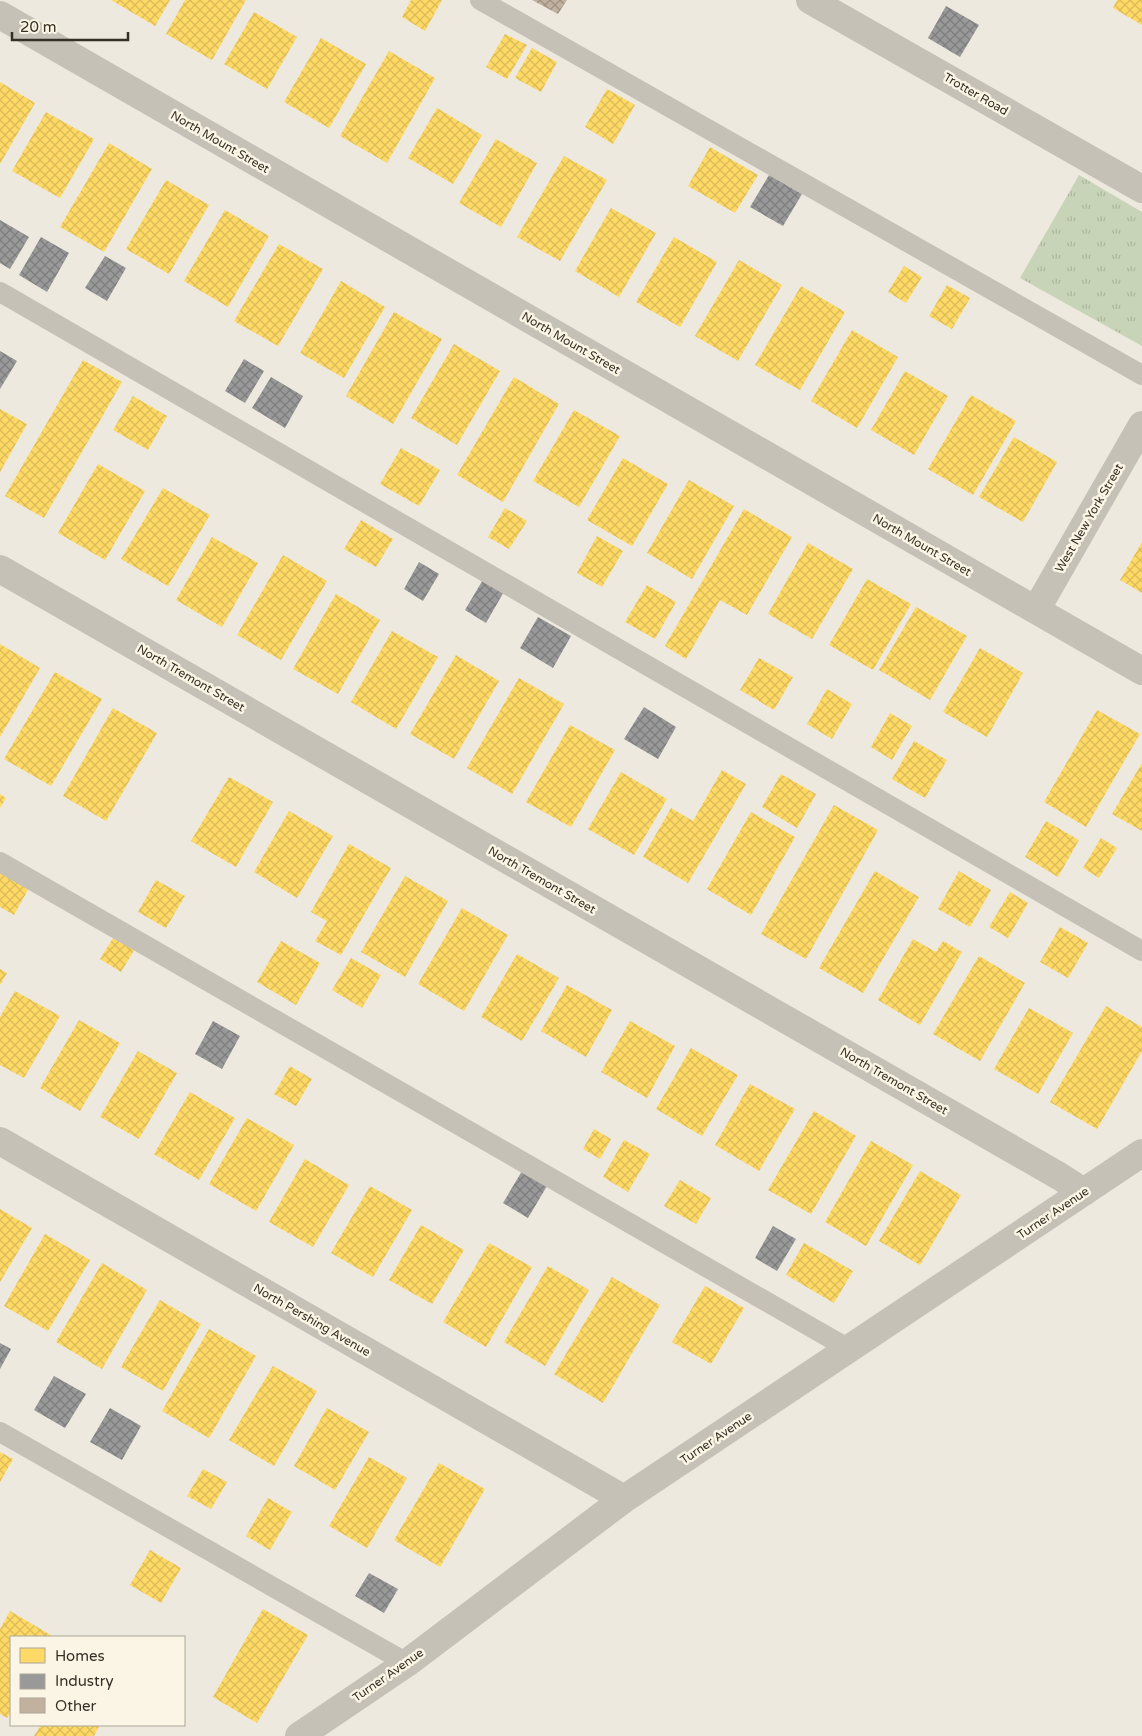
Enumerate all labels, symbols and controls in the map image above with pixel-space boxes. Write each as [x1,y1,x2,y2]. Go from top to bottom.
scale bar [12,10,129,42]
text: 20 m [20,18,57,36]
street label: Trotter Road [941,70,1011,118]
street label: North Mount Street [168,108,272,176]
street label: North Mount Street [519,309,623,377]
street label: West New York Street [1052,461,1126,575]
street label: North Mount Street [870,511,974,579]
street label: North Tremont Street [135,642,248,715]
street label: North Tremont Street [486,844,599,917]
street label: North Tremont Street [838,1045,951,1118]
street label: Turner Avenue [1015,1184,1092,1242]
street label: North Pershing Avenue [251,1281,373,1359]
street label: Turner Avenue [678,1409,755,1467]
legend [10,1636,185,1726]
street label: Turner Avenue [350,1645,426,1705]
text: Homes [55,1647,105,1665]
text: Industry [55,1672,114,1690]
text: Other [55,1697,97,1715]

